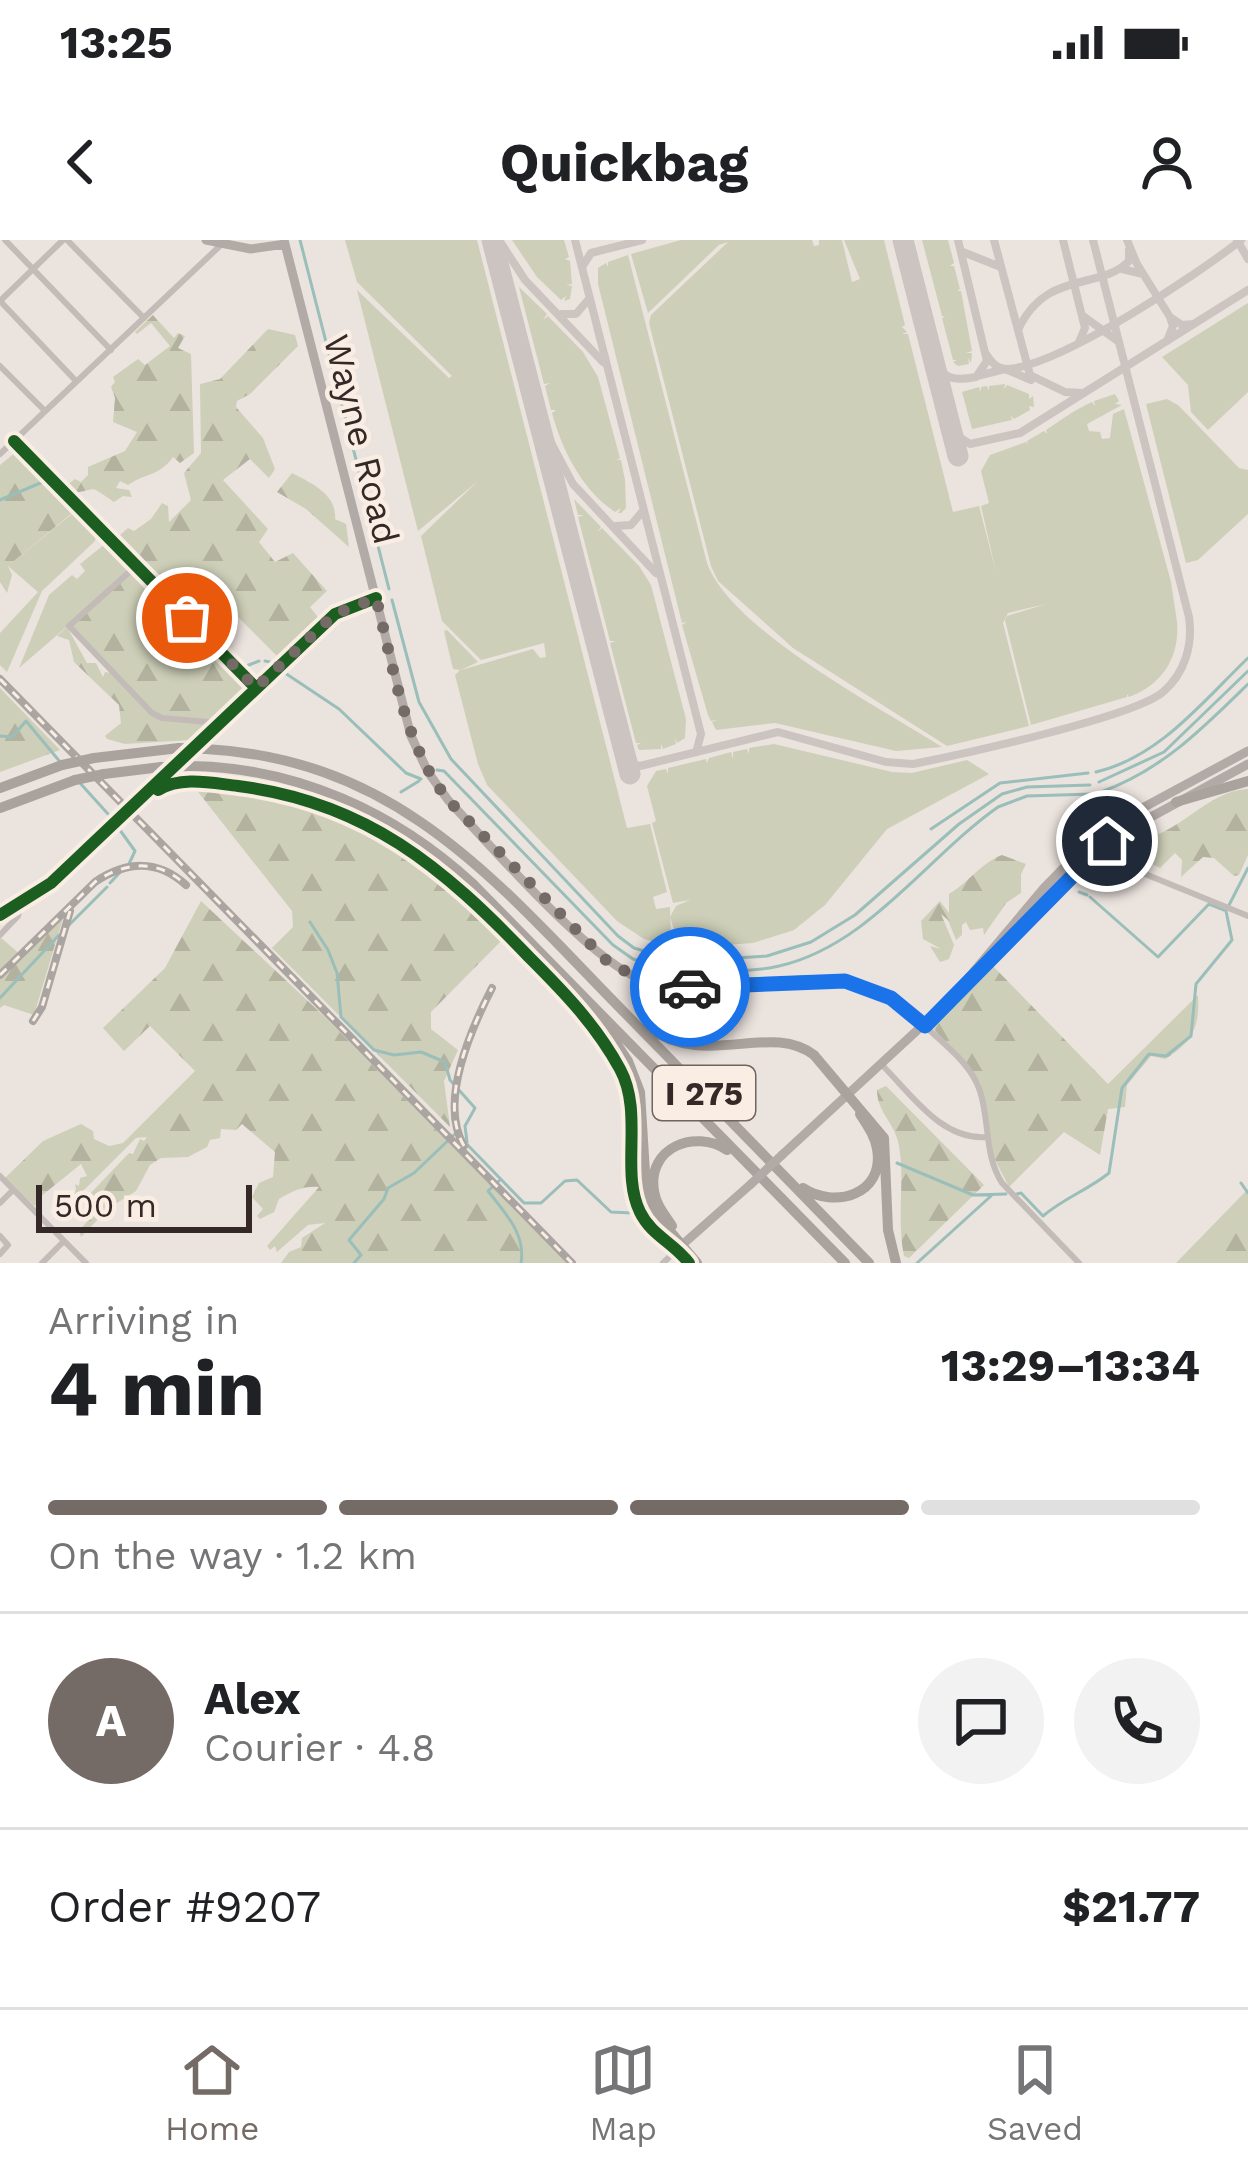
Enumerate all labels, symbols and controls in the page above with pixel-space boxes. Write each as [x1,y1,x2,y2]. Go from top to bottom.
text: 13:25 [60,16,173,69]
icon: back [48,129,114,195]
icon: person [1134,129,1200,195]
text: Quickbag [500,131,748,194]
street label: Wayne Road [315,330,407,548]
pin [136,567,238,669]
icon: bag [154,585,220,651]
pin [1056,790,1158,892]
icon: home [1074,808,1140,874]
courier [630,927,750,1047]
icon: car [657,954,723,1020]
road number: I 275 [653,1066,755,1120]
scale bar [36,1179,252,1232]
text: 500 m [54,1186,157,1225]
text: Arriving in [48,1298,239,1343]
text: 13:29–13:34 [941,1339,1200,1392]
text: 4 min [48,1342,265,1434]
text: On the way · 1.2 km [48,1533,417,1578]
button: chat [918,1658,1044,1784]
button: phone [1074,1658,1200,1784]
text: Alex [204,1672,301,1725]
text: A [96,1694,126,1747]
text: Courier · 4.8 [204,1725,435,1770]
text: Order #9207 [48,1880,321,1933]
text: $21.77 [1062,1880,1200,1933]
tab: Home [165,2037,259,2148]
tab: Map [590,2037,657,2148]
tab: Saved [987,2037,1083,2148]

